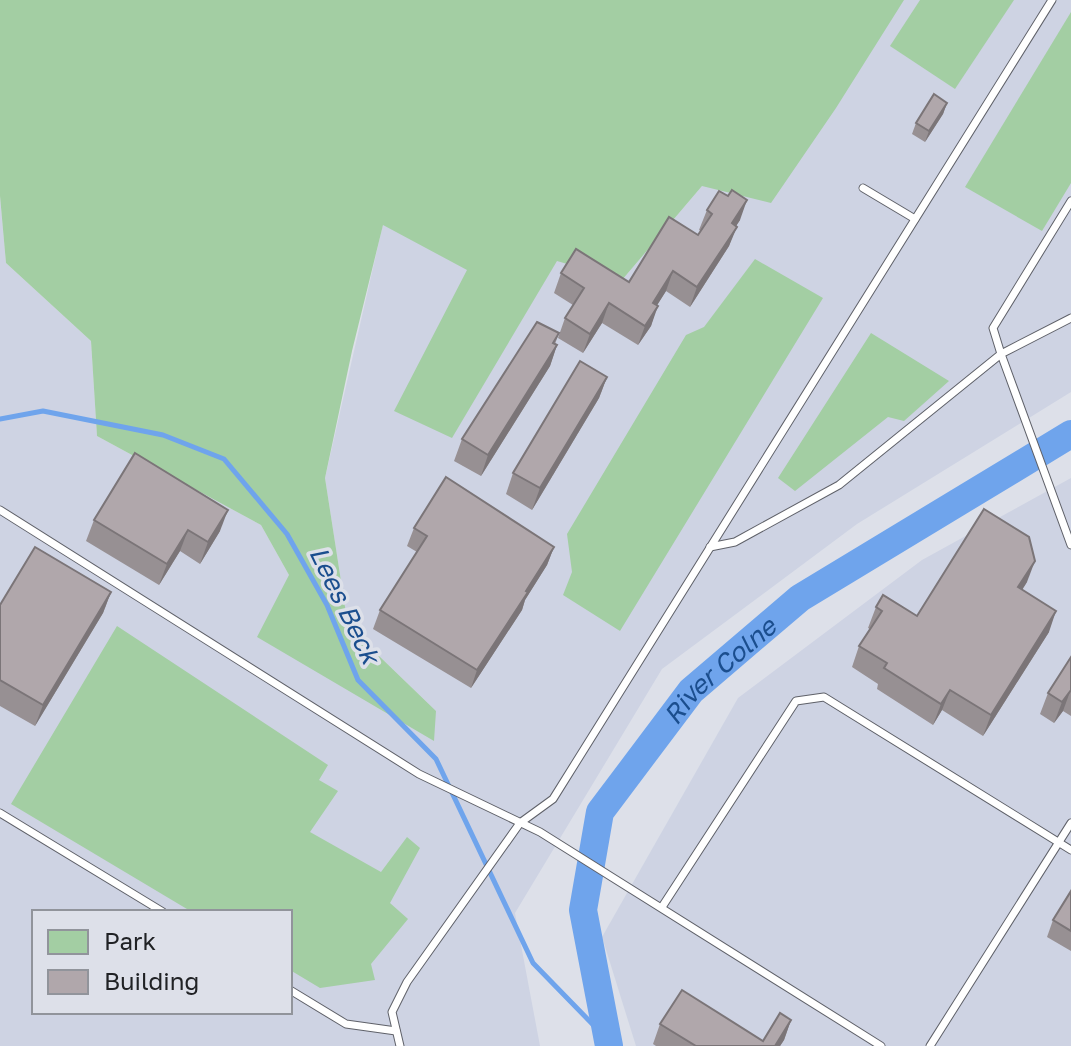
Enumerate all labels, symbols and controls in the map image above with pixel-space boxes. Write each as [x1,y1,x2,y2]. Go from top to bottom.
water label: Lees Beck [303,541,388,671]
water label: River Colne [656,609,783,730]
legend [32,910,292,1014]
text: Park [104,926,156,955]
text: Building [104,966,199,995]

